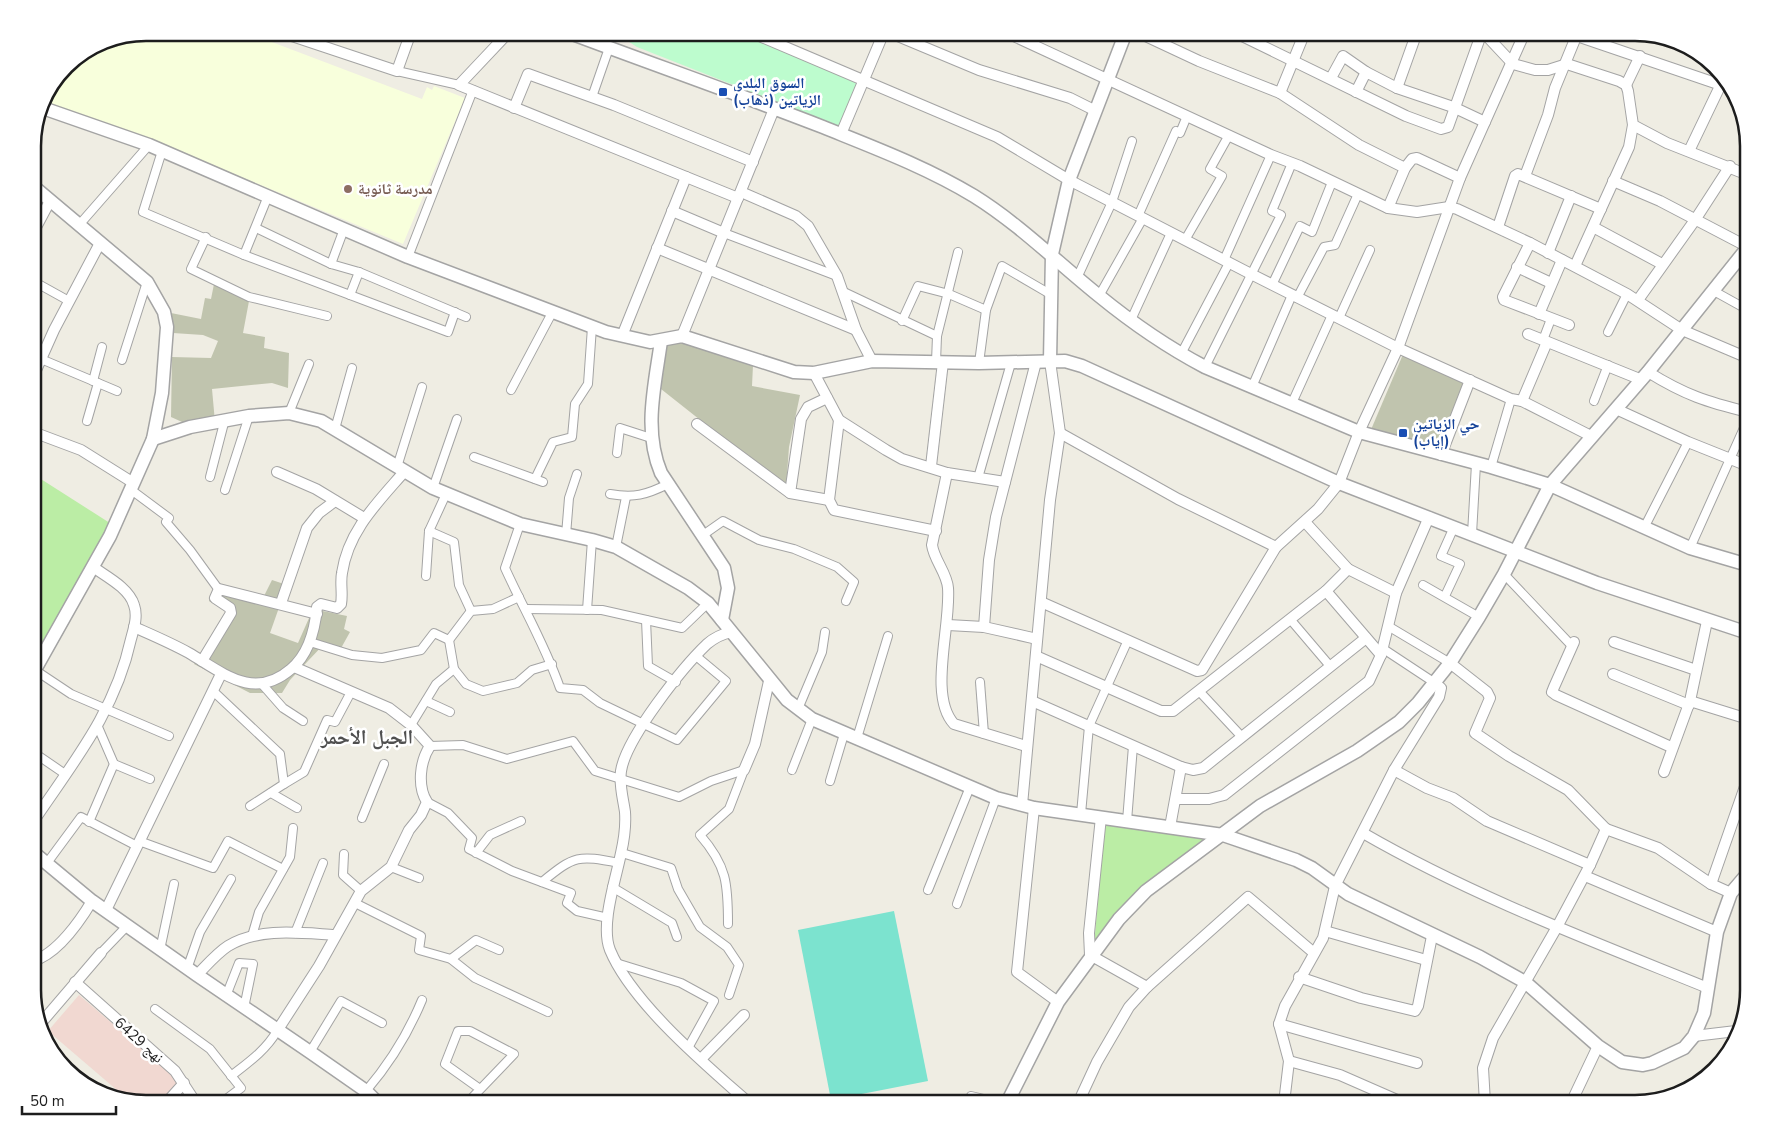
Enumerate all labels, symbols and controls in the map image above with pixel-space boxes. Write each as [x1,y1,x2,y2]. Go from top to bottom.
place label: السوق البلدي الزياتين (ذهاب) [733,73,821,110]
marker: السوق البلدي الزياتين (ذهاب) [717,86,729,98]
place label: مدرسة ثانوية [358,179,433,199]
marker: مدرسة ثانوية [342,183,354,195]
place label: حي الزياتين (إياب) [1413,414,1480,451]
marker: حي الزياتين (إياب) [1397,427,1409,439]
district label: الجبل الأحمر [320,724,413,751]
street label: نهج 6429 [110,1013,168,1067]
scale bar [22,1084,116,1116]
text: 50 m [30,1091,65,1111]

